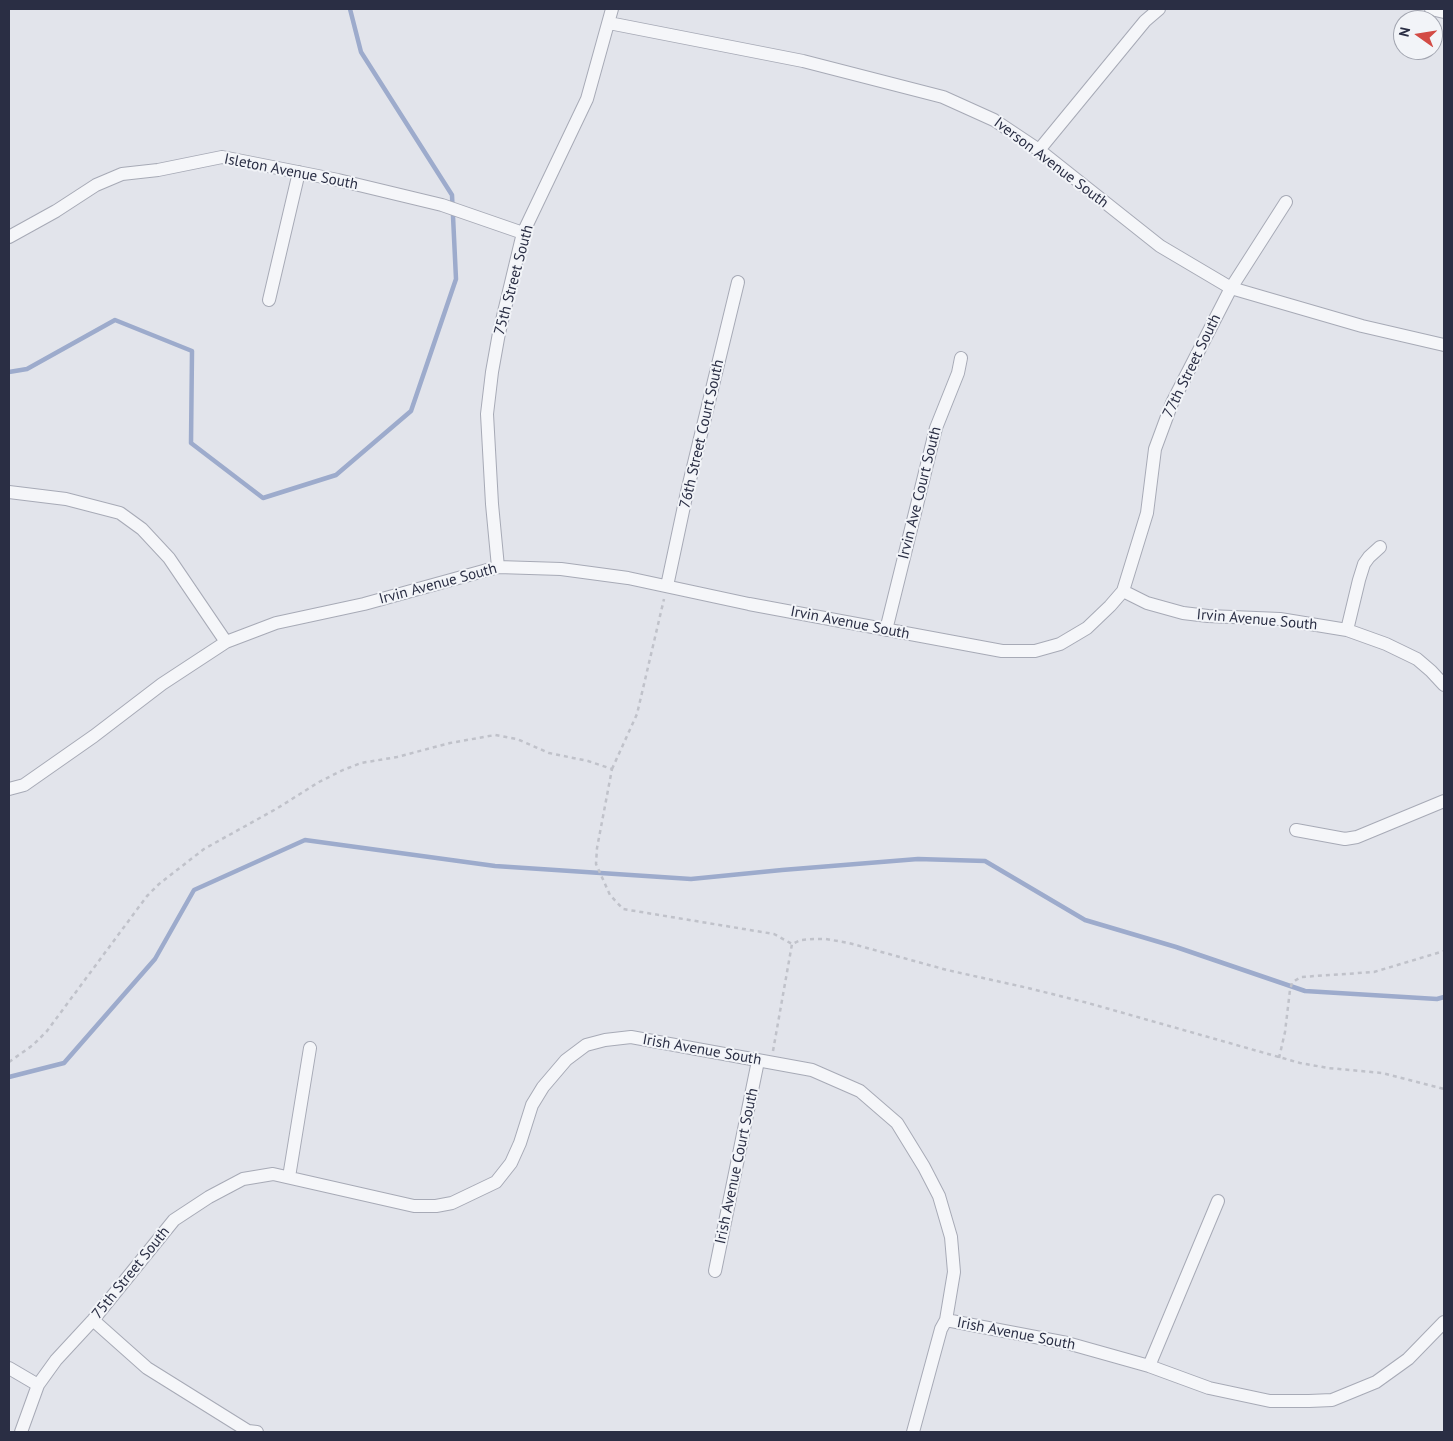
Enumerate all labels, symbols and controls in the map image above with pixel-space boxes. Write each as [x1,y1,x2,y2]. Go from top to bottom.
north arrow [1393,10,1443,60]
text: N [1395,25,1414,38]
street label: Iverson Avenue South [990,114,1112,212]
street label: Isleton Avenue South [222,150,360,194]
street label: 75th Street South [491,223,537,337]
street label: 77th Street South [1159,311,1225,421]
street label: 76th Street Court South [676,358,728,510]
street label: Irvin Ave Court South [895,425,945,561]
street label: Irvin Avenue South [377,560,499,608]
street label: Irvin Avenue South [789,603,911,643]
street label: Irvin Avenue South [1196,606,1318,634]
street label: Irish Avenue South [641,1031,763,1069]
street label: Irish Avenue Court South [712,1086,762,1246]
street label: 75th Street South [88,1223,174,1323]
street label: Irish Avenue South [955,1314,1077,1354]

